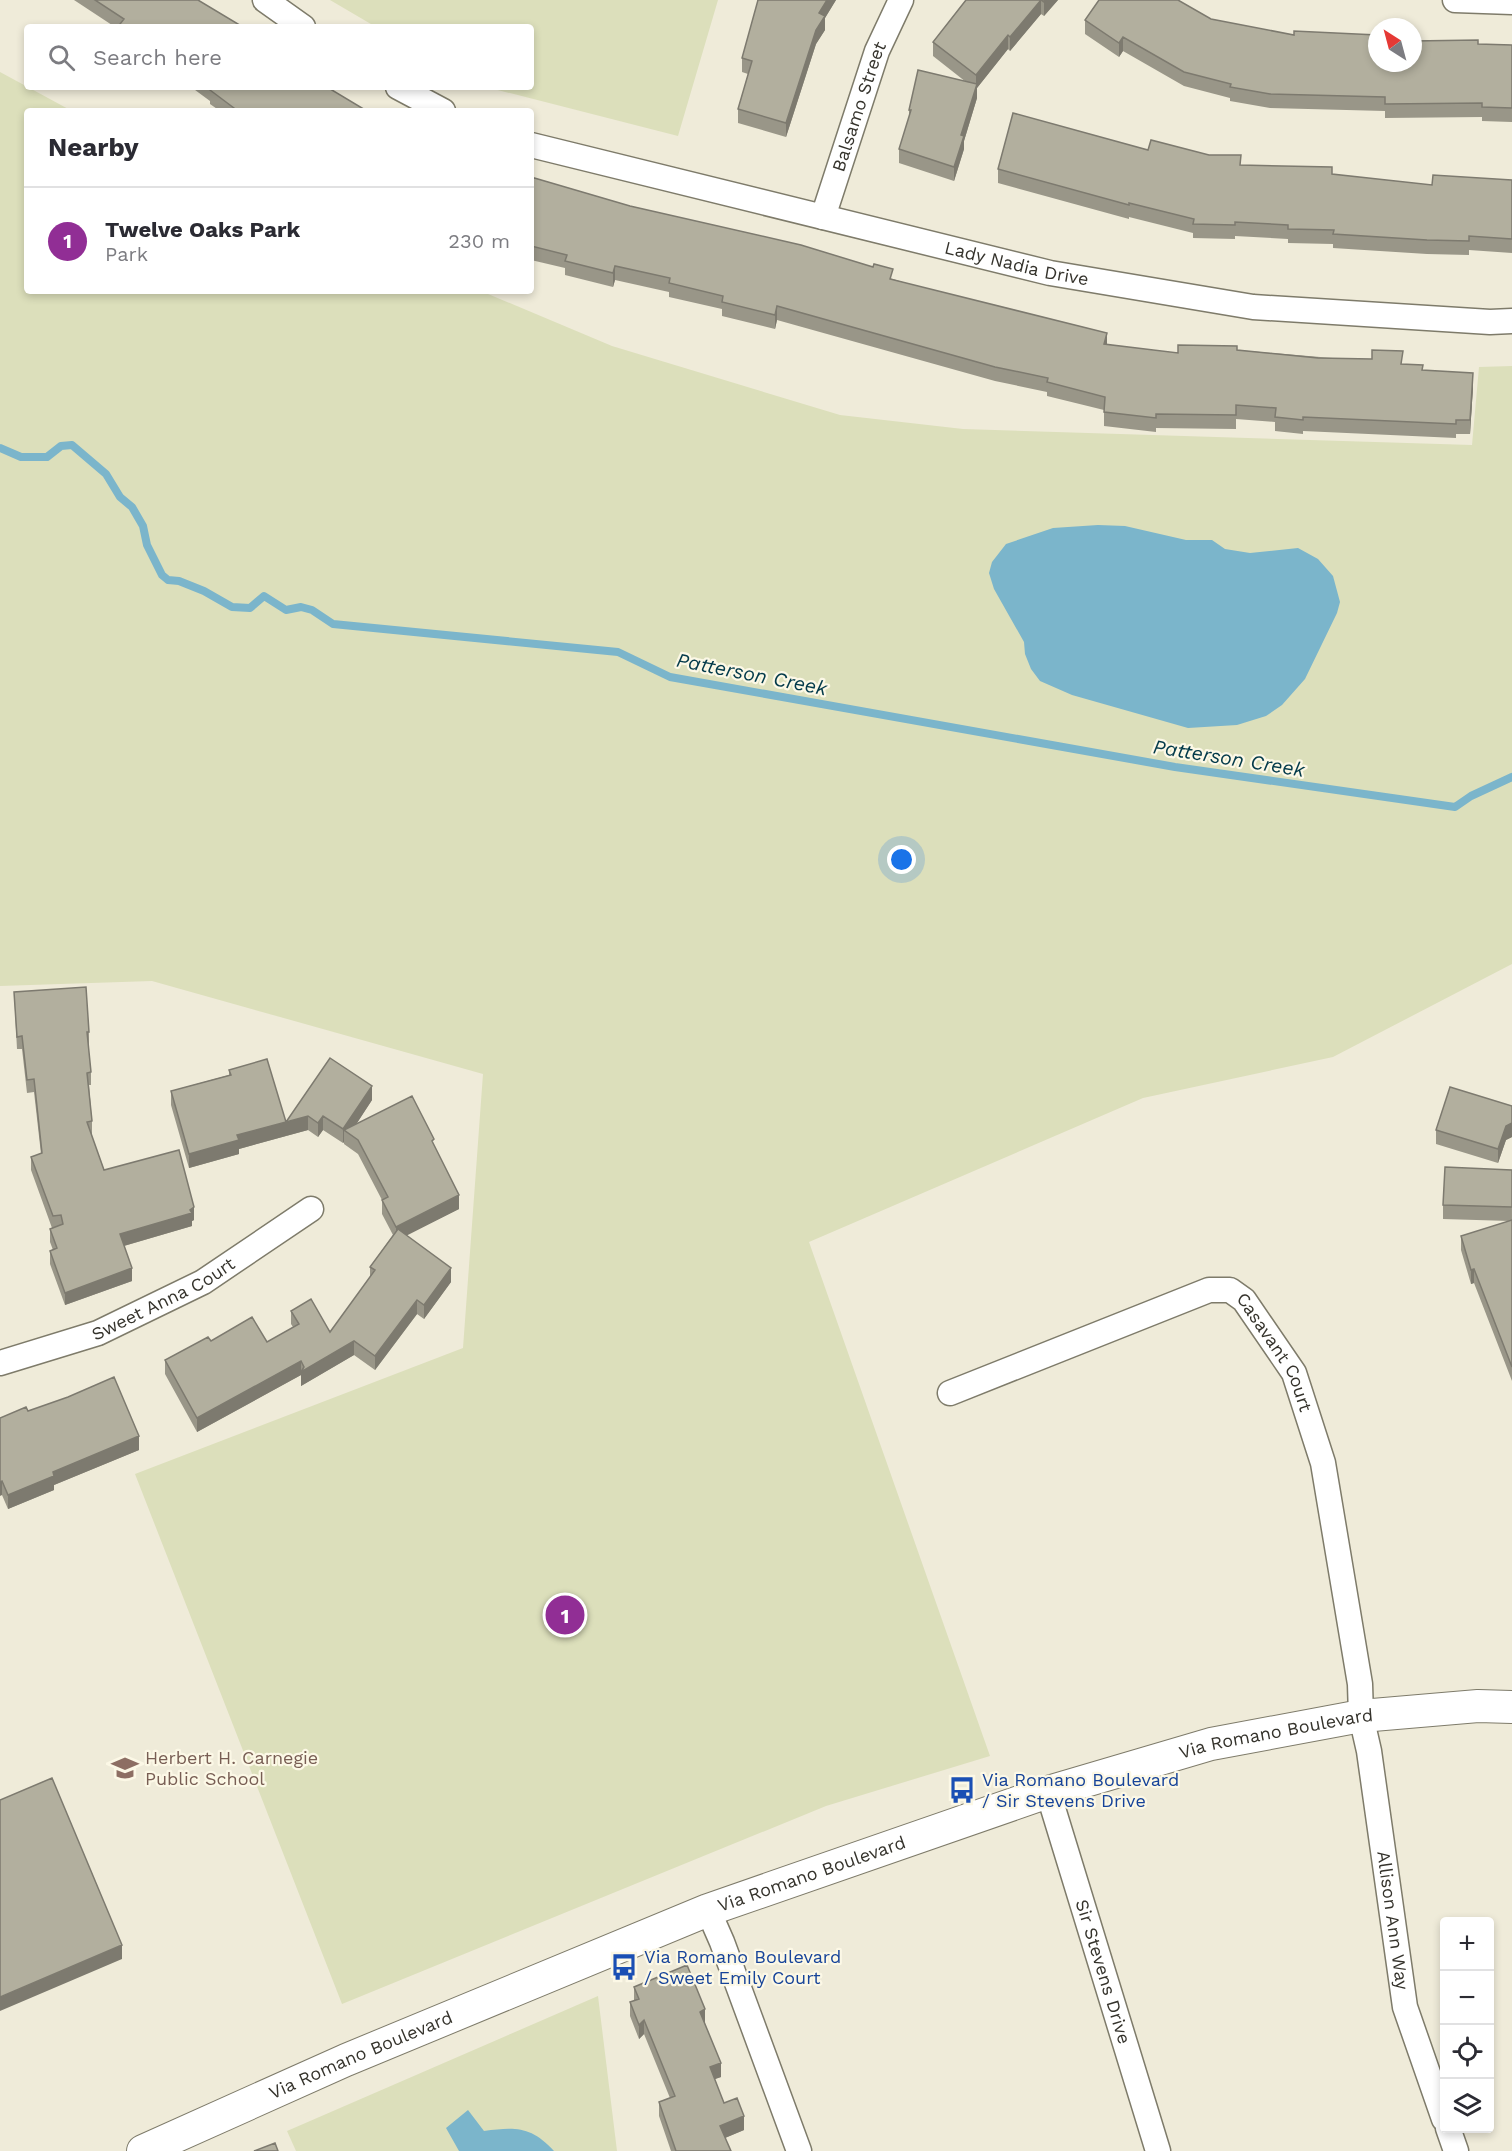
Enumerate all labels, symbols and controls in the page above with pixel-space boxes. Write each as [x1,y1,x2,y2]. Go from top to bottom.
north arrow [1368,18,1422,72]
search box [24,24,534,90]
street label: Balsamo Street [827,38,890,174]
icon: search [45,41,78,74]
text: Search here [93,45,222,70]
text: Nearby [48,132,139,162]
text: Twelve Oaks Park [105,217,300,242]
text: 1 [63,229,72,253]
text: 230 m [448,229,510,253]
street label: Lady Nadia Drive [943,236,1090,289]
text: Park [105,242,148,266]
water label: Patterson Creek [675,648,830,701]
water label: Patterson Creek [1152,734,1308,782]
your location [887,845,916,874]
street label: Sweet Anna Court [88,1252,239,1345]
street label: Casavant Court [1233,1287,1317,1414]
pin: 1 [546,1592,584,1638]
street label: Via Romano Boulevard [1176,1704,1374,1763]
place label: Herbert H. Carnegie Public School [145,1747,318,1789]
school or university icon: Herbert H. Carnegie Public School [110,1753,140,1783]
place label: Via Romano Boulevard / Sir Stevens Drive [982,1769,1179,1811]
bus stop icon: Via Romano Boulevard / Sir Stevens Drive [947,1775,977,1805]
street label: Via Romano Boulevard [715,1831,908,1916]
street label: Allison Ann Way [1373,1849,1414,1992]
street label: Sir Stevens Drive [1072,1897,1136,2046]
map controls [1440,1917,1494,2133]
button: + [1440,1917,1494,1971]
place label: Via Romano Boulevard / Sweet Emily Court [644,1946,841,1988]
bus stop icon: Via Romano Boulevard / Sweet Emily Court [609,1952,639,1982]
button: − [1440,1971,1494,2025]
street label: Via Romano Boulevard [266,2006,455,2103]
button: locate [1440,2025,1494,2079]
button: layers [1440,2079,1494,2133]

